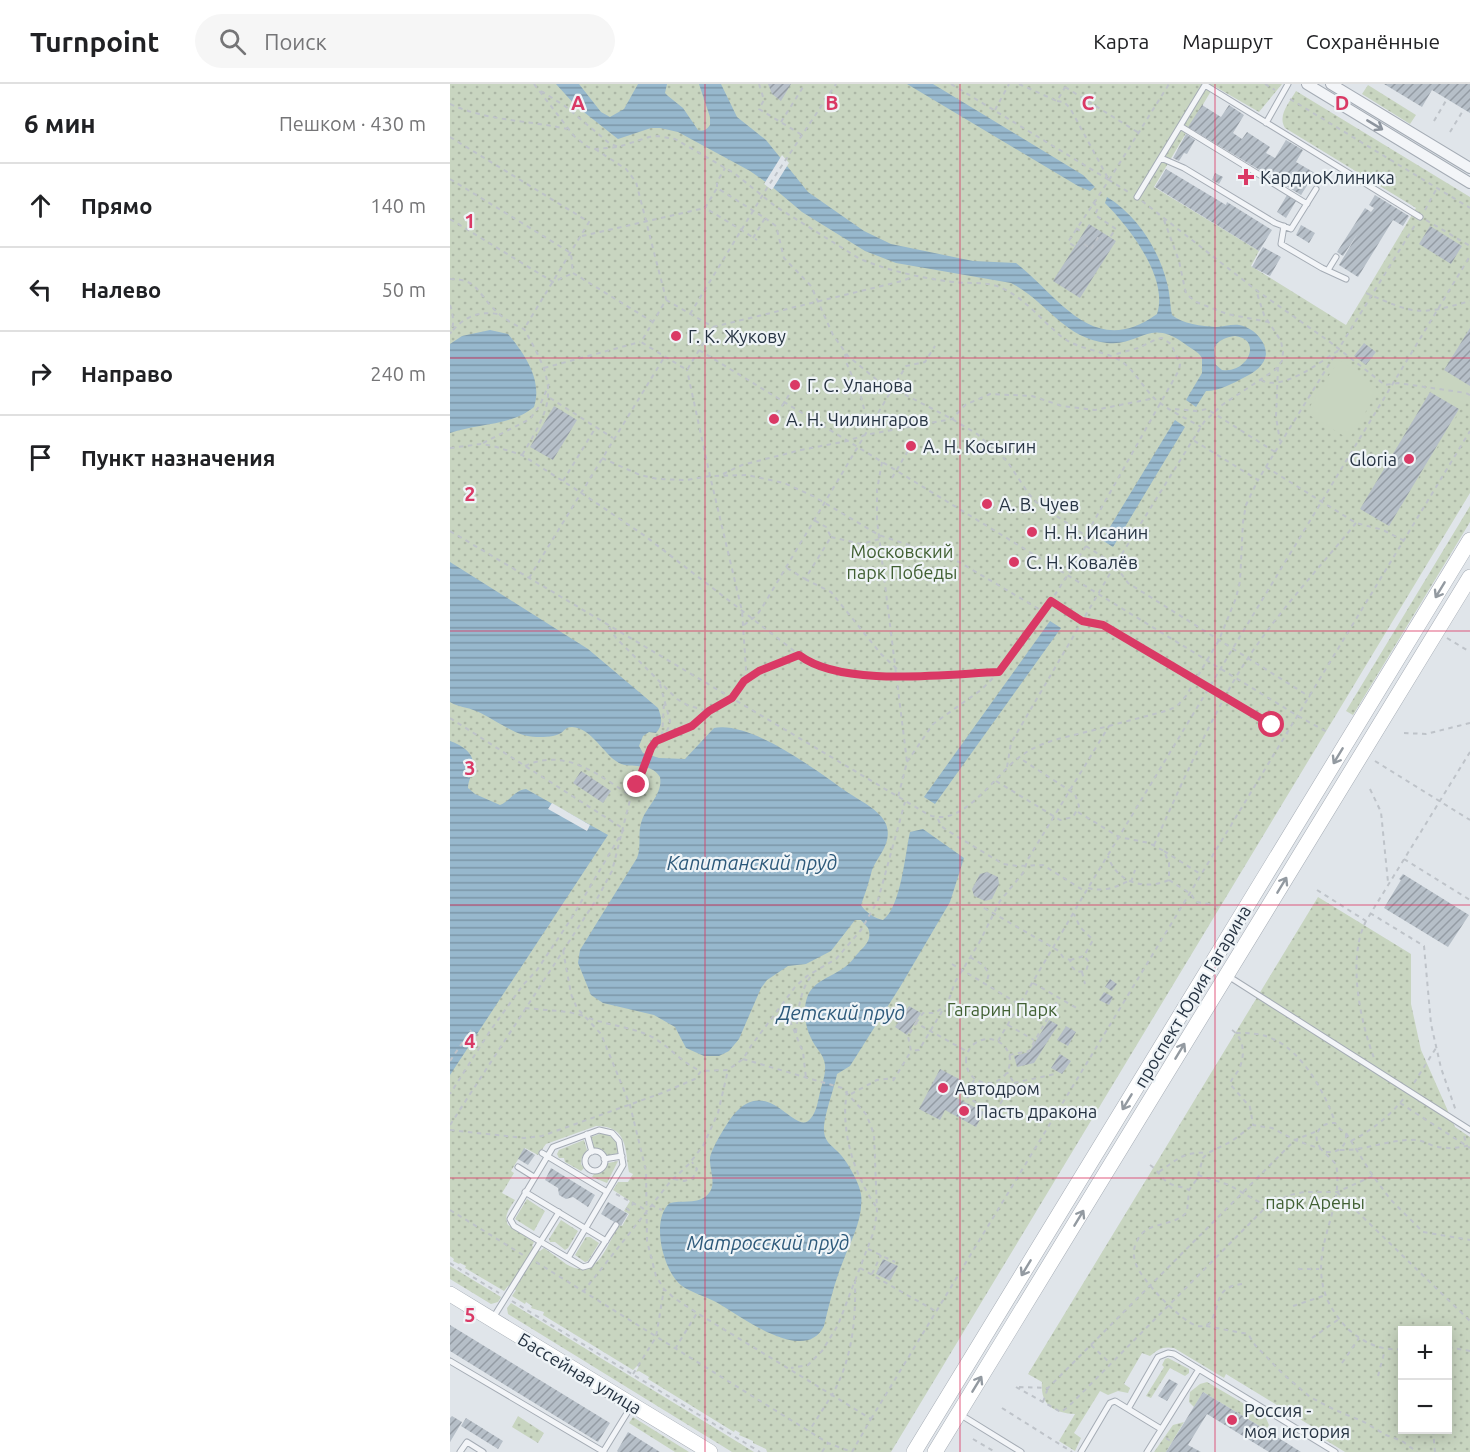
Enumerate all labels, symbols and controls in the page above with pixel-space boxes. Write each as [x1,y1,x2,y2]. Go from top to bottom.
search box [195,14,615,68]
icon: search [216,25,249,58]
text: Turnpoint [30,26,159,57]
text: Поиск [264,29,327,54]
text: Карта [1093,29,1149,53]
text: Маршрут [1182,29,1273,53]
text: Сохранённые [1306,29,1440,53]
text: A [571,91,585,114]
text: B [825,91,839,114]
text: C [1082,91,1095,114]
text: D [1335,91,1349,114]
text: 6 мин [24,109,96,138]
text: Пешком · 430 m [279,112,426,135]
one-way arrow [1366,120,1383,132]
place label: КардиоКлиника [1260,167,1395,187]
marker: КардиоКлиника [1237,168,1255,186]
icon: ahead [24,189,57,222]
text: Прямо [81,193,152,218]
text: 140 m [370,194,426,217]
text: 1 [464,209,476,232]
icon: left [24,273,57,306]
text: Налево [81,277,161,302]
text: 50 m [382,278,426,301]
place label: Г. К. Жукову [688,326,786,346]
marker: Г. К. Жукову [669,329,683,343]
icon: right [24,357,57,390]
text: Направо [81,361,173,386]
text: 240 m [370,362,426,385]
place label: Г. С. Уланова [807,375,912,395]
marker: Г. С. Уланова [788,378,802,392]
place label: А. Н. Чилингаров [786,409,929,429]
marker: А. Н. Чилингаров [767,412,781,426]
place label: А. Н. Косыгин [923,436,1036,456]
marker: А. Н. Косыгин [904,439,918,453]
icon: arrive [24,441,57,474]
text: Пункт назначения [81,445,275,470]
place label: Gloria [1349,449,1397,469]
marker: Gloria [1402,452,1416,466]
text: 2 [464,482,476,505]
place label: А. В. Чуев [999,494,1079,514]
marker: А. В. Чуев [980,497,994,511]
place label: Н. Н. Исанин [1044,522,1148,542]
marker: Н. Н. Исанин [1025,525,1039,539]
park label: Московский парк Победы [847,541,957,582]
place label: С. Н. Ковалёв [1026,552,1138,572]
marker: С. Н. Ковалёв [1007,555,1021,569]
one-way arrow [1433,581,1445,598]
route start [1258,711,1284,737]
one-way arrow [1332,747,1344,764]
text: 3 [464,756,476,779]
route end [623,771,649,797]
water label: Капитанский пруд [667,851,837,874]
one-way arrow [1276,877,1288,894]
street label: проспект Юрия Гагарина [1130,901,1254,1091]
park label: Гагарин Парк [947,999,1057,1019]
water label: Детский пруд [775,1001,905,1024]
text: 4 [464,1029,476,1052]
one-way arrow [1175,1043,1187,1060]
place label: Автодром [955,1078,1040,1098]
marker: Автодром [936,1081,950,1095]
one-way arrow [1121,1093,1133,1110]
place label: Пасть дракона [976,1101,1097,1121]
marker: Пасть дракона [957,1104,971,1118]
park label: парк Арены [1265,1192,1365,1212]
one-way arrow [1073,1210,1085,1227]
water label: Матросский пруд [687,1231,849,1254]
one-way arrow [1019,1259,1031,1276]
text: 5 [464,1303,476,1326]
map controls [1398,1326,1452,1434]
button: + [1398,1326,1452,1380]
street label: Бассейная улица [515,1328,645,1418]
one-way arrow [971,1376,983,1393]
button: − [1398,1380,1452,1434]
place label: Россия - моя история [1244,1400,1350,1441]
marker: Россия - моя история [1225,1413,1239,1427]

